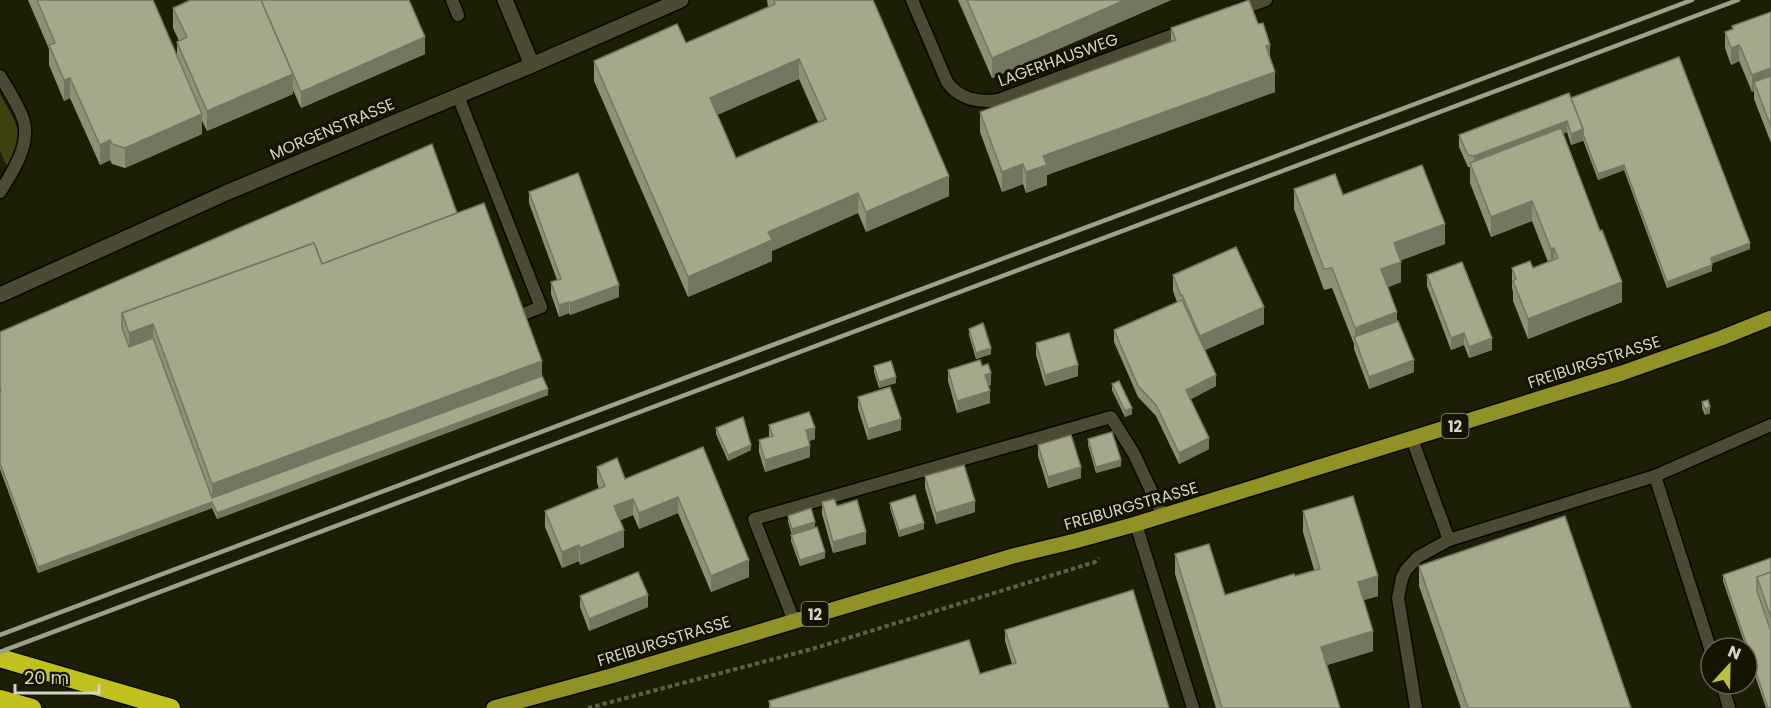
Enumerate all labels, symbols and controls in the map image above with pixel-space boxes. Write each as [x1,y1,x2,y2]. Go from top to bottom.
street label: LAGERHAUSWEG [995,28,1121,92]
street label: MORGENSTRASSE [266,92,398,166]
street label: FREIBURGSTRASSE [1525,330,1663,394]
road number: 12 [1442,414,1468,438]
street label: FREIBURGSTRASSE [1061,476,1201,536]
road number: 12 [802,602,828,626]
street label: FREIBURGSTRASSE [595,610,733,672]
north arrow [1699,636,1759,696]
text: N [1725,640,1744,665]
scale bar [15,657,99,695]
text: 20 m [24,665,69,690]

